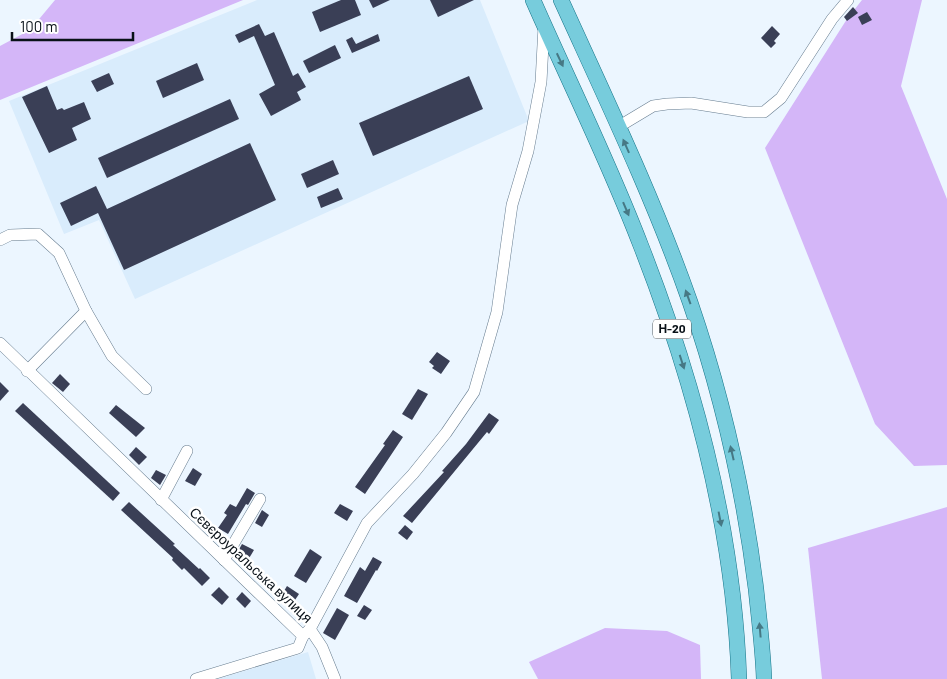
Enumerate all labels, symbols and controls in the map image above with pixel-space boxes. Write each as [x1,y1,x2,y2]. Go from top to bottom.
scale bar [12,10,134,42]
text: 100 m [20,17,58,35]
one-way arrow [556,53,565,68]
one-way arrow [622,139,630,153]
one-way arrow [622,202,630,216]
one-way arrow [684,289,691,304]
road number: Н-20 [653,320,691,338]
one-way arrow [678,354,686,369]
one-way arrow [728,445,736,460]
street label: Сєвєроуральська вулиця [186,503,316,626]
one-way arrow [716,512,724,527]
one-way arrow [756,622,764,638]

